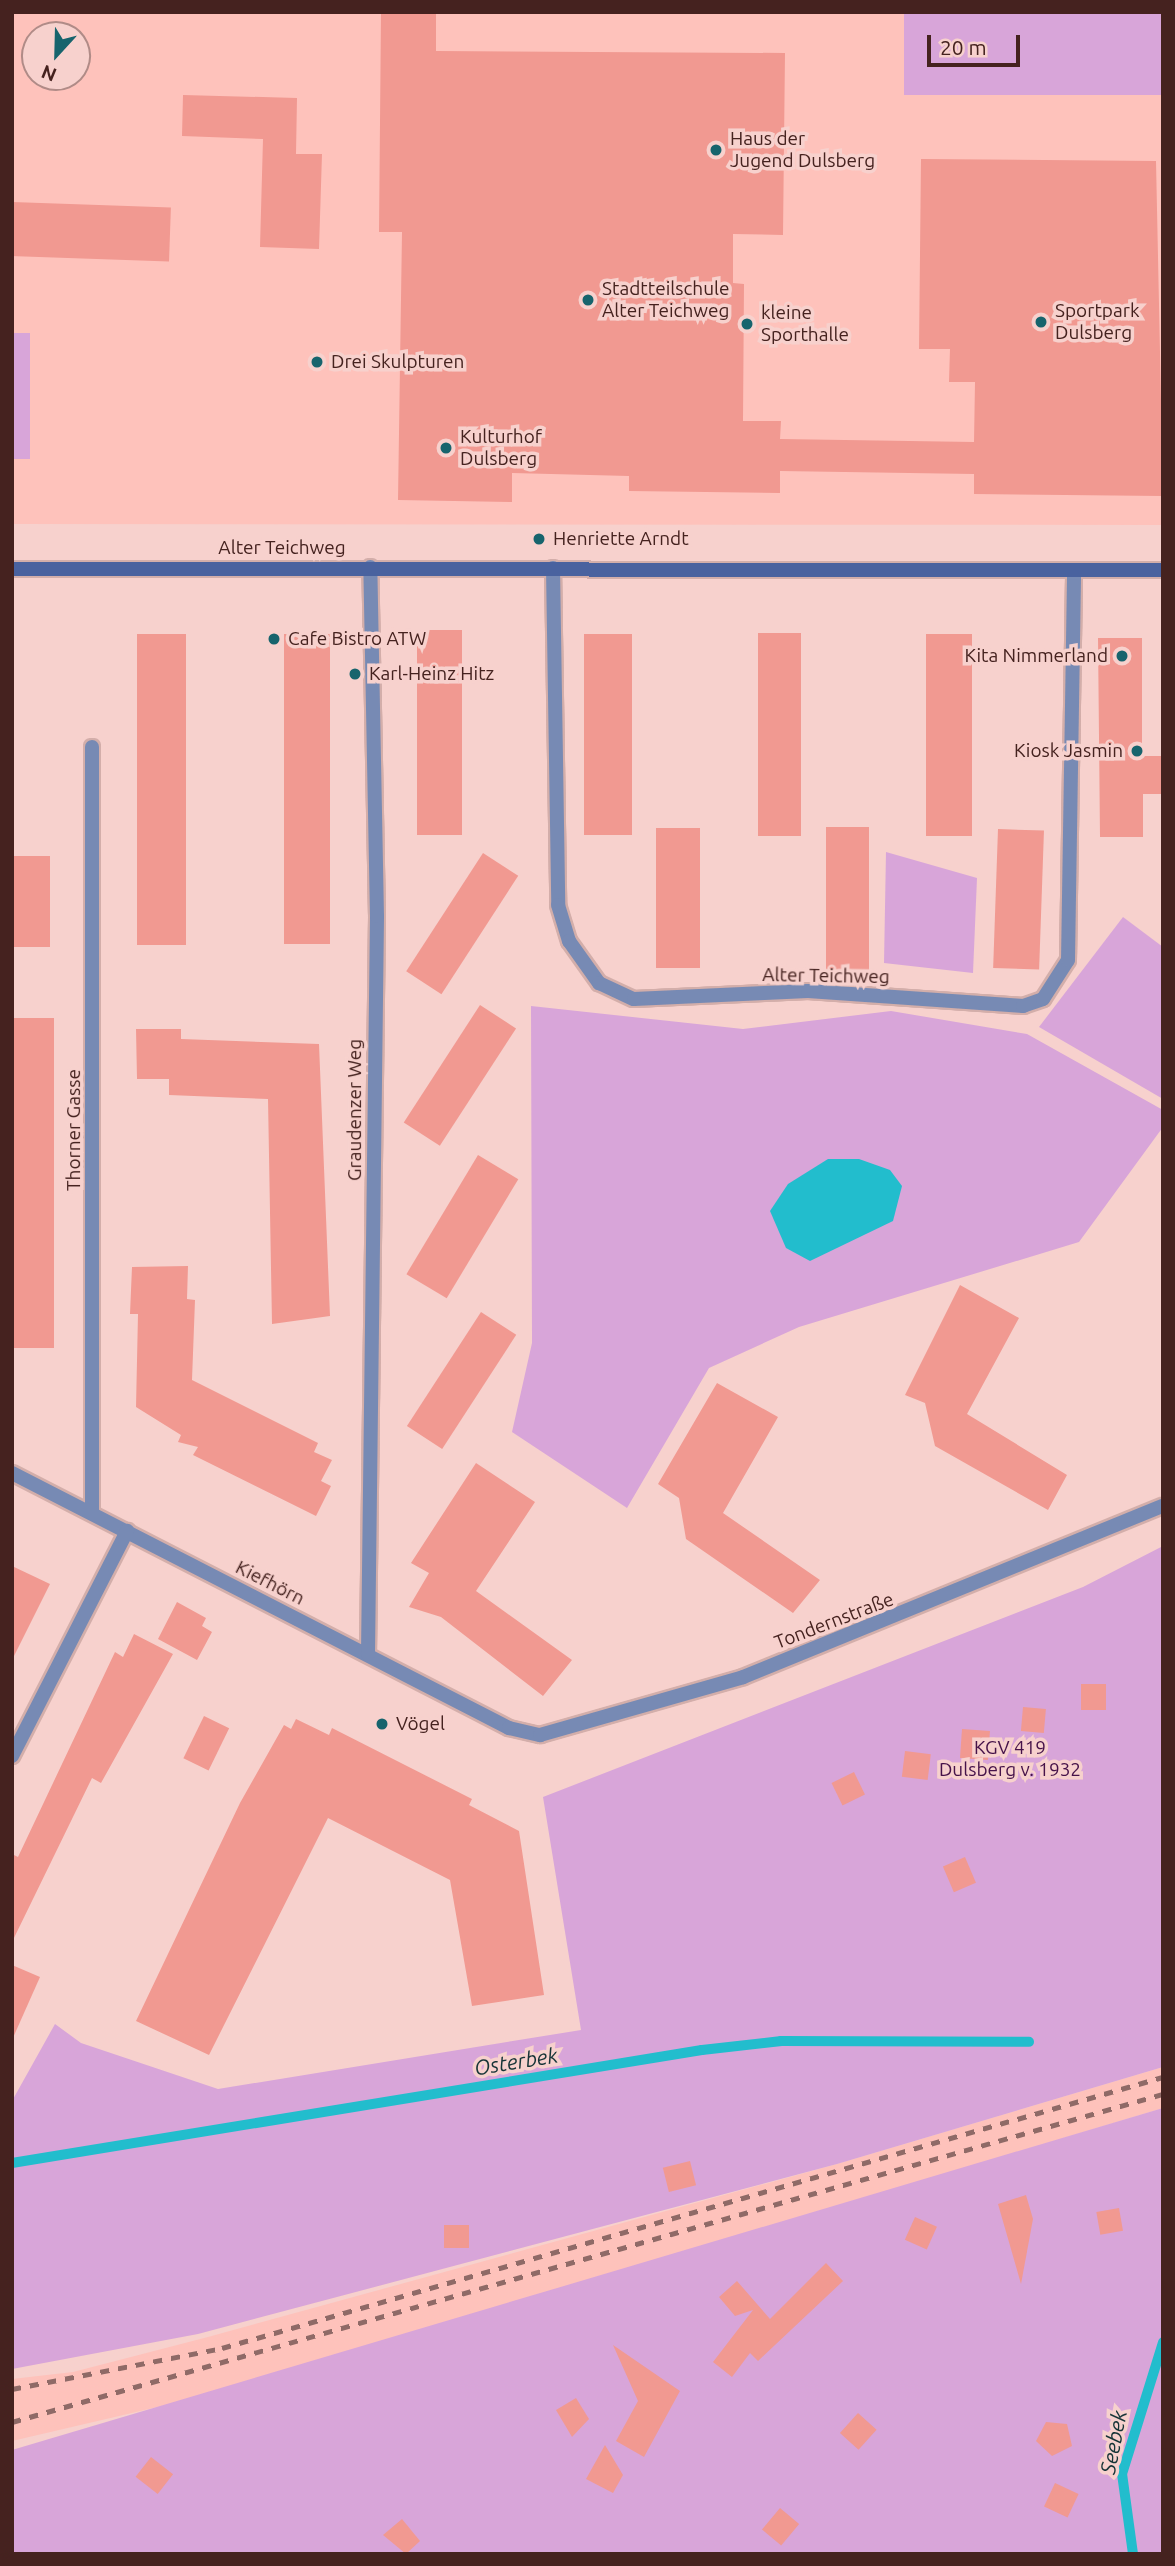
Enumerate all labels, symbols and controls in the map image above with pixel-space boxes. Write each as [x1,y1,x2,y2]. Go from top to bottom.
north arrow [21,21,91,91]
scale bar [930,21,1023,65]
text: 20 m [940,35,987,59]
text: N [38,61,60,86]
place label: Haus der Jugend Dulsberg [730,128,875,172]
marker: Haus der Jugend Dulsberg [708,142,724,158]
place label: Stadtteilschule Alter Teichweg [602,278,729,322]
marker: Stadtteilschule Alter Teichweg [580,292,596,308]
place label: Sportpark Dulsberg [1055,300,1140,344]
place label: kleine Sporthalle [761,302,849,346]
marker: Sportpark Dulsberg [1033,314,1049,330]
marker: kleine Sporthalle [739,316,755,332]
place label: Drei Skulpturen [331,351,464,373]
marker: Drei Skulpturen [309,354,325,370]
place label: Kulturhof Dulsberg [460,426,542,470]
marker: Kulturhof Dulsberg [438,440,454,456]
place label: Henriette Arndt [553,528,689,550]
marker: Henriette Arndt [531,531,547,547]
street label: Alter Teichweg [218,537,346,559]
place label: Cafe Bistro ATW [288,628,426,650]
marker: Cafe Bistro ATW [266,631,282,647]
place label: Kita Nimmerland [964,645,1108,667]
marker: Kita Nimmerland [1114,648,1130,664]
place label: Karl-Heinz Hitz [369,663,494,685]
marker: Karl-Heinz Hitz [347,666,363,682]
place label: Kiosk Jasmin [1014,740,1123,762]
marker: Kiosk Jasmin [1129,743,1145,759]
street label: Alter Teichweg [762,963,890,989]
street label: Graudenzer Weg [344,1039,366,1181]
street label: Thorner Gasse [63,1069,85,1191]
street label: Kiefhörn [232,1556,308,1610]
street label: Tondernstraße [771,1588,897,1654]
place label: Vögel [396,1713,445,1735]
marker: Vögel [374,1716,390,1732]
park label: KGV 419 Dulsberg v. 1932 [939,1737,1081,1781]
water label: Osterbek [472,2042,560,2080]
water label: Seebek [1094,2408,1132,2476]

